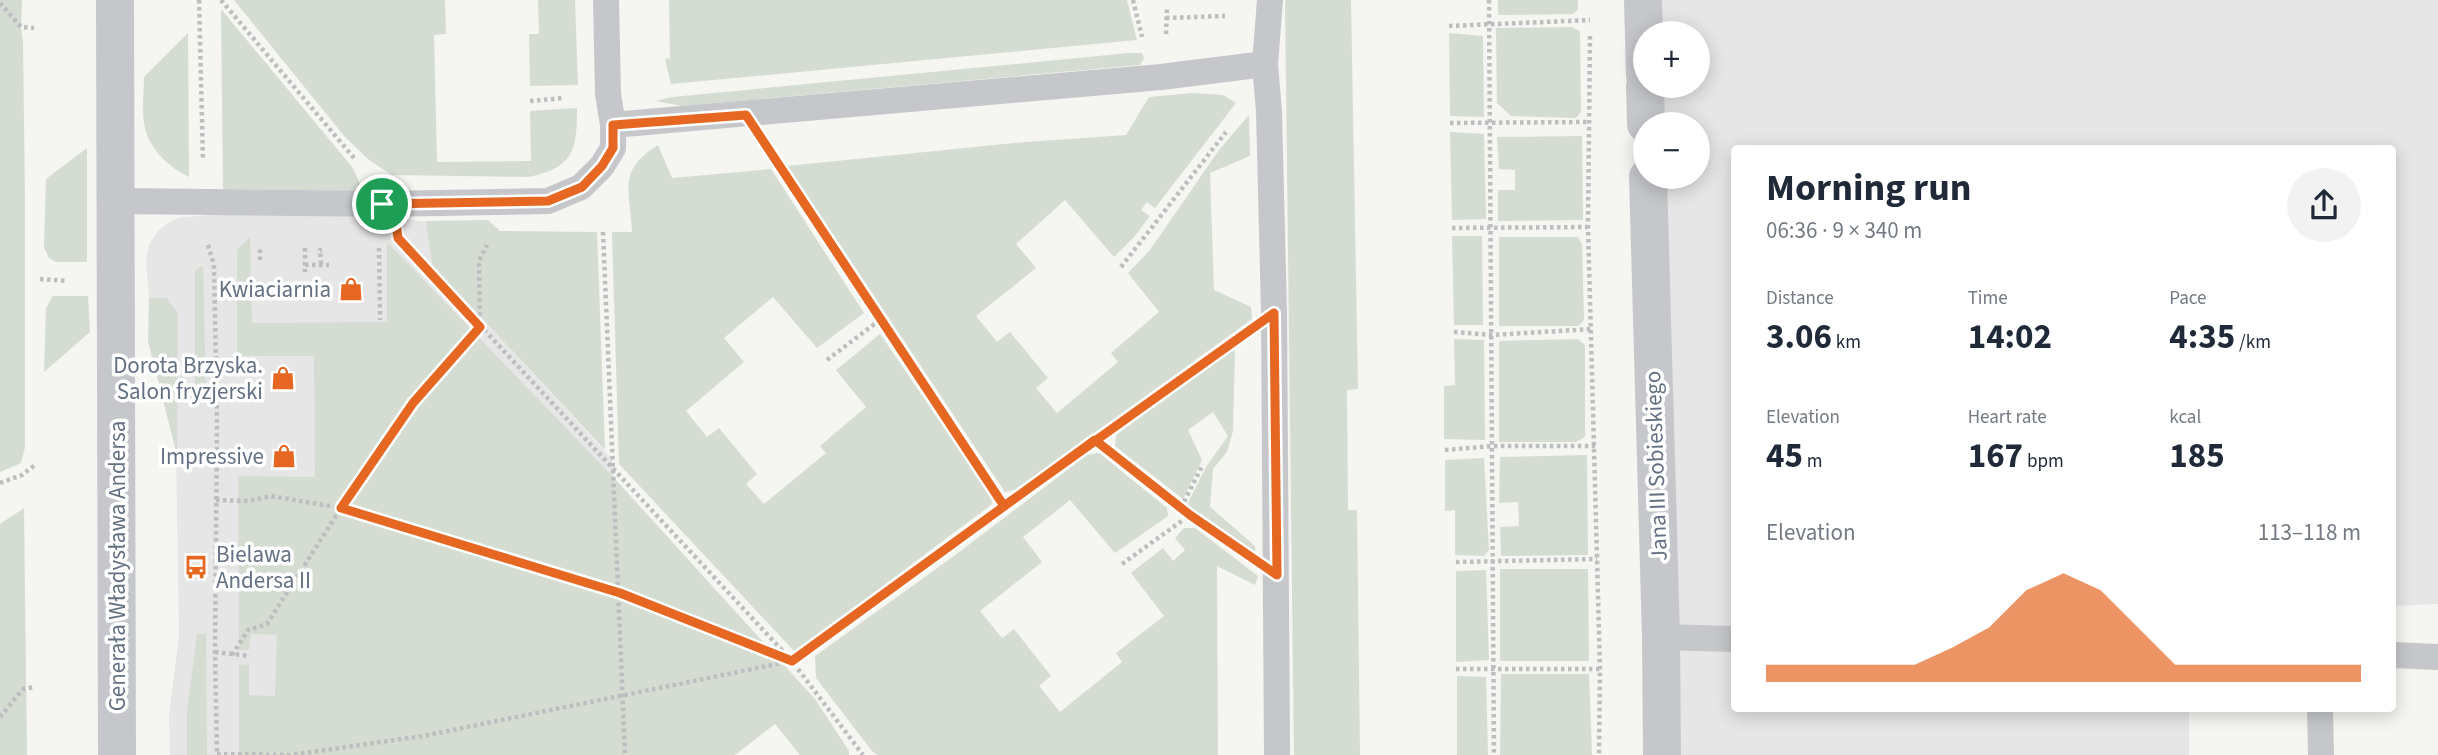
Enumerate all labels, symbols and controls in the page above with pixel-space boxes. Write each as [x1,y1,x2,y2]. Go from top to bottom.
map controls [1633,21,1710,189]
button: + [1633,21,1710,98]
button: − [1633,112,1710,189]
text: Morning run [1766,161,1971,215]
button: share [2287,168,2361,242]
pin [352,174,412,234]
icon: arrive [363,185,401,223]
text: 06:36 · 9 × 340 m [1766,214,1922,247]
place label: Kwiaciarnia [219,273,331,306]
shop icon: Kwiaciarnia [337,275,365,303]
text: Distance [1766,285,1834,312]
text: Time [1968,285,2008,312]
text: Pace [2169,285,2207,312]
text: 3.06 [1766,312,1832,362]
text: 14:02 [1968,312,2052,362]
text: 4:35 [2169,312,2235,362]
text: km [1832,329,1861,356]
text: /km [2235,329,2271,356]
place label: Dorota Brzyska. Salon fryzjerski [113,349,263,408]
shop icon: Dorota Brzyska. Salon fryzjerski [269,364,297,392]
street label: Jana III Sobieskiego [1636,370,1676,562]
text: Elevation [1766,404,1840,431]
text: Heart rate [1968,404,2047,431]
text: kcal [2169,404,2201,431]
street label: Generała Władysława Andersa [101,421,134,711]
text: 45 [1766,431,1803,481]
text: 167 [1968,431,2023,481]
text: 185 [2169,431,2225,481]
place label: Impressive [160,440,264,473]
shop icon: Impressive [270,442,298,470]
text: m [1803,448,1823,475]
text: bpm [2023,448,2064,475]
text: Elevation [1766,516,1856,549]
text: 113–118 m [2258,516,2361,549]
place label: Bielawa Andersa II [216,538,311,597]
bus stop icon: Bielawa Andersa II [182,553,210,581]

